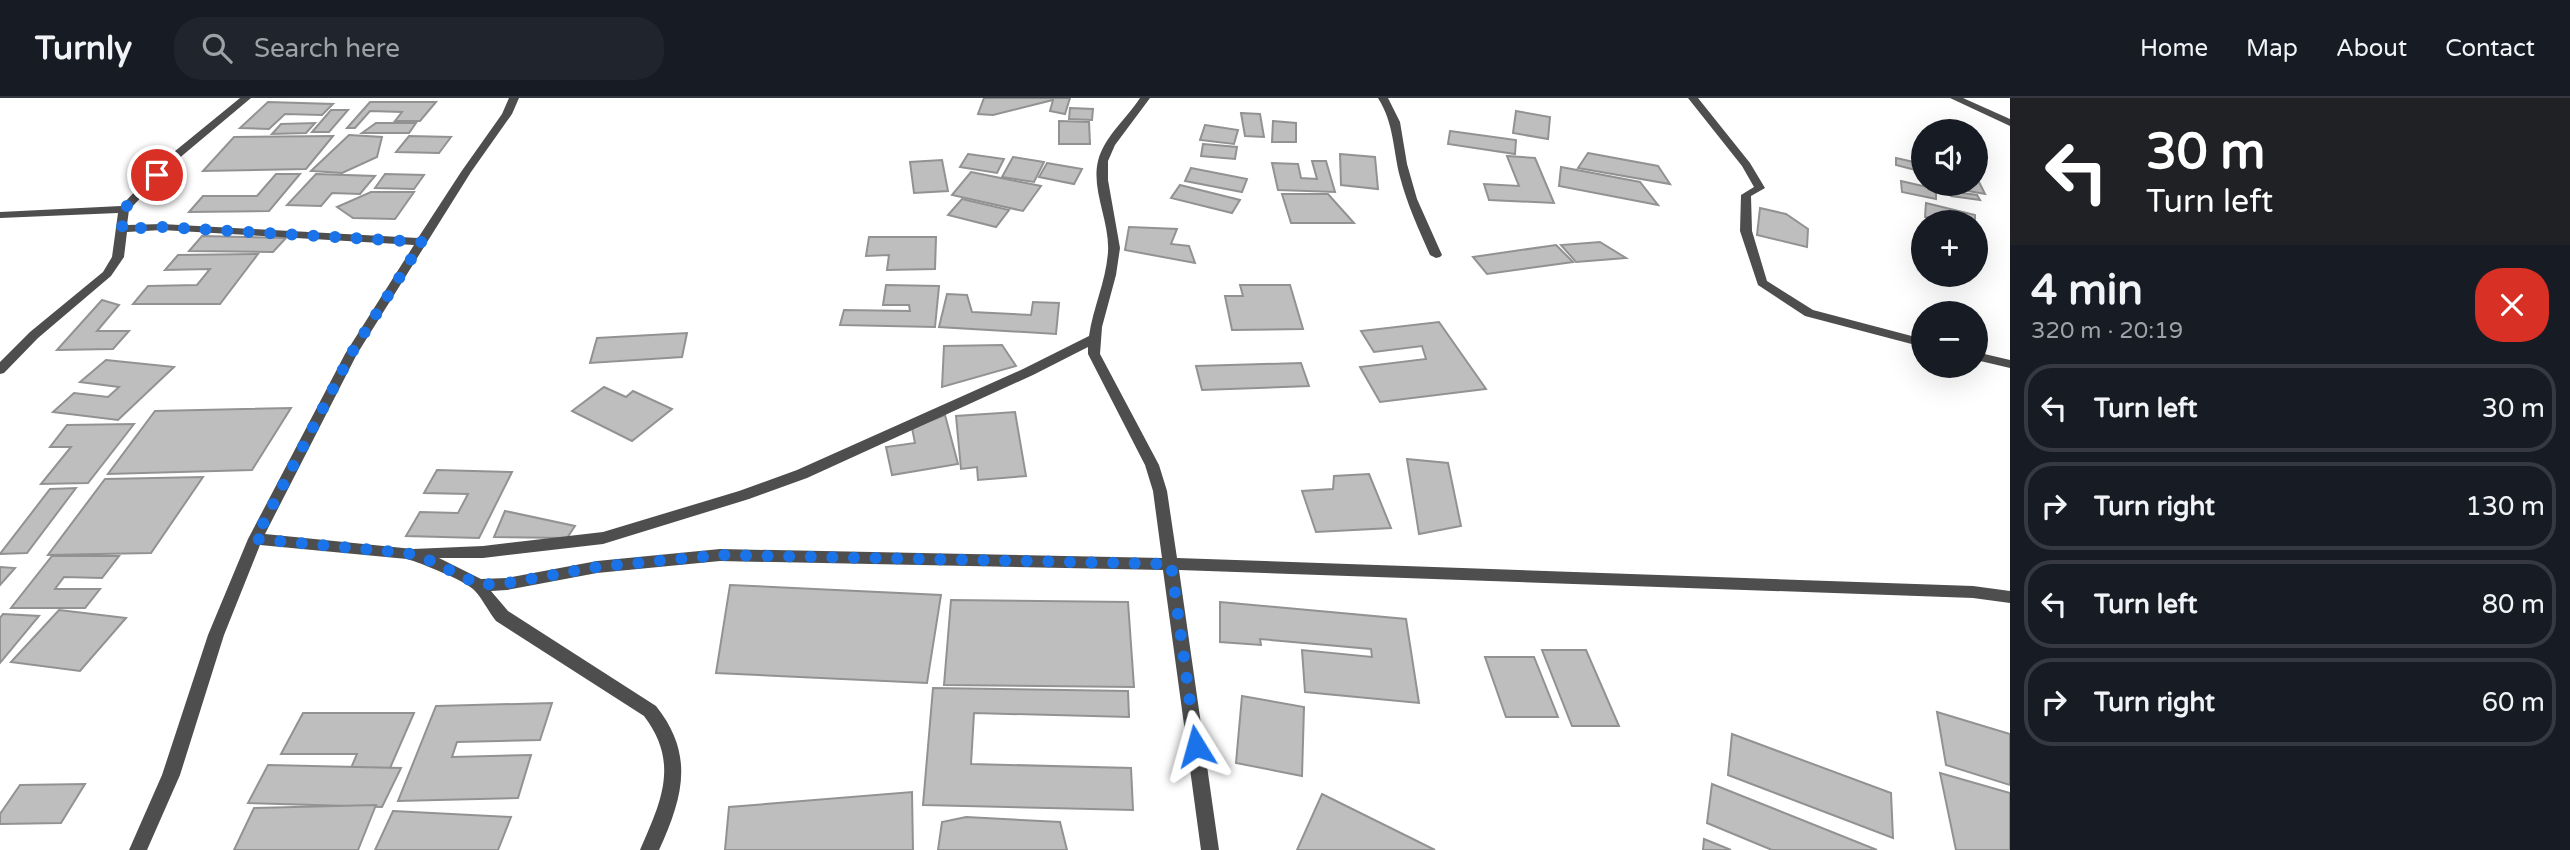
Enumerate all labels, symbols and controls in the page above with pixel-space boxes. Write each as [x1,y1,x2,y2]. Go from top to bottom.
search box [174,17,664,80]
text: Turnly [35,29,132,68]
icon: search [198,29,236,67]
text: Search here [254,33,400,64]
text: Home [2140,34,2208,63]
text: Map [2246,34,2298,63]
text: About [2336,34,2407,63]
text: Contact [2445,34,2535,63]
map controls [1911,119,1988,378]
button: sound [1911,119,1988,196]
text: 30 m [2146,123,2265,182]
icon: left [2031,126,2122,217]
pin [127,145,187,205]
icon: arrive [138,156,176,194]
text: Turn left [2146,183,2273,221]
button: + [1911,210,1988,287]
text: 4 min [2031,265,2143,316]
button: close [2475,268,2549,342]
button: − [1911,301,1988,378]
text: 320 m · 20:19 [2031,317,2183,345]
icon: left [2035,389,2073,427]
text: Turn left [2094,393,2197,424]
text: 30 m [2482,393,2545,424]
icon: right [2035,487,2073,525]
text: Turn right [2094,491,2215,522]
text: 130 m [2465,491,2545,522]
icon: left [2035,585,2073,623]
text: Turn left [2094,589,2197,620]
text: 80 m [2482,589,2545,620]
icon: right [2035,683,2073,721]
text: Turn right [2094,687,2215,718]
text: 60 m [2482,687,2545,718]
position arrow [1159,709,1233,783]

